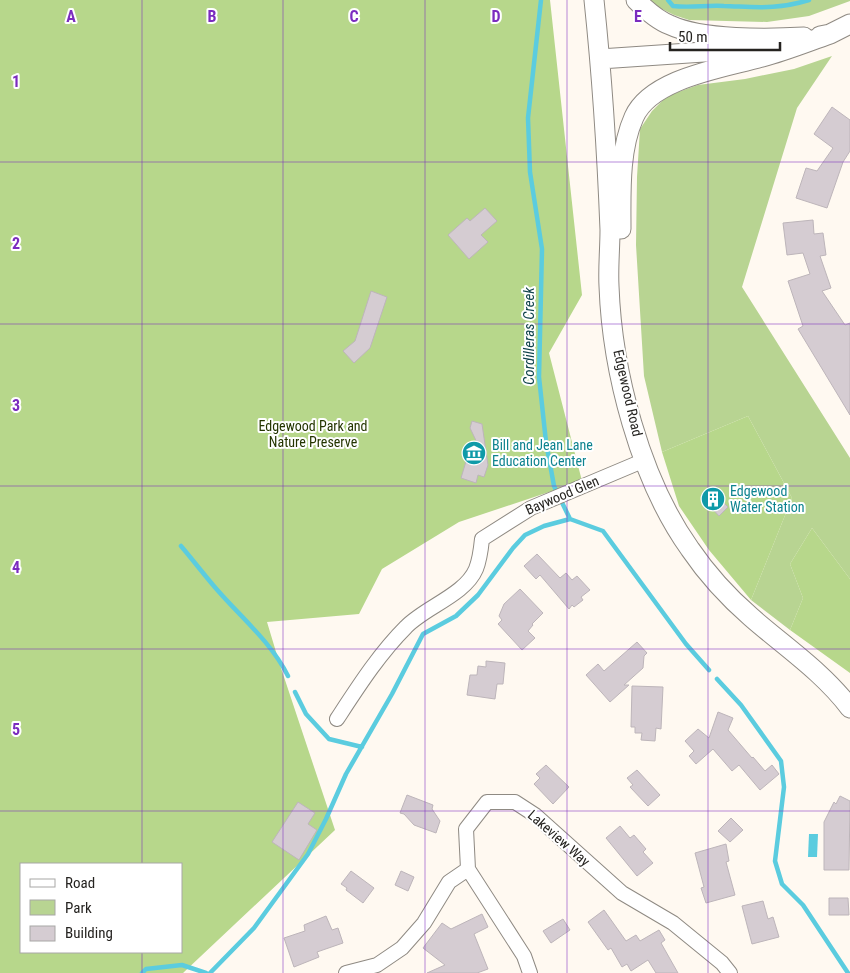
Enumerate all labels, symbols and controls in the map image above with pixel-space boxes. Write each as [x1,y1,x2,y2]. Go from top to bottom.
text: A [66,7,76,26]
text: B [208,7,217,26]
text: C [349,7,359,26]
text: D [491,7,501,26]
text: E [634,7,642,26]
scale bar [670,20,780,52]
text: 50 m [678,28,708,46]
text: 1 [12,72,20,91]
text: 2 [12,234,20,253]
water label: Cordilleras Creek [520,287,538,385]
street label: Edgewood Road [610,348,646,438]
text: 3 [12,396,20,415]
park label: Edgewood Park and Nature Preserve [258,418,368,450]
place label: Bill and Jean Lane Education Center [492,437,593,469]
museum icon: Bill and Jean Lane Education Center [461,440,487,466]
street label: Baywood Glen [523,472,601,518]
place label: Edgewood Water Station [730,483,805,515]
building icon: Edgewood Water Station [700,486,726,512]
text: 4 [12,558,20,577]
text: 5 [12,720,20,739]
street label: Lakeview Way [525,807,593,869]
legend [20,863,182,953]
text: Road [65,874,95,892]
text: Park [65,899,92,917]
text: Building [65,924,113,942]

